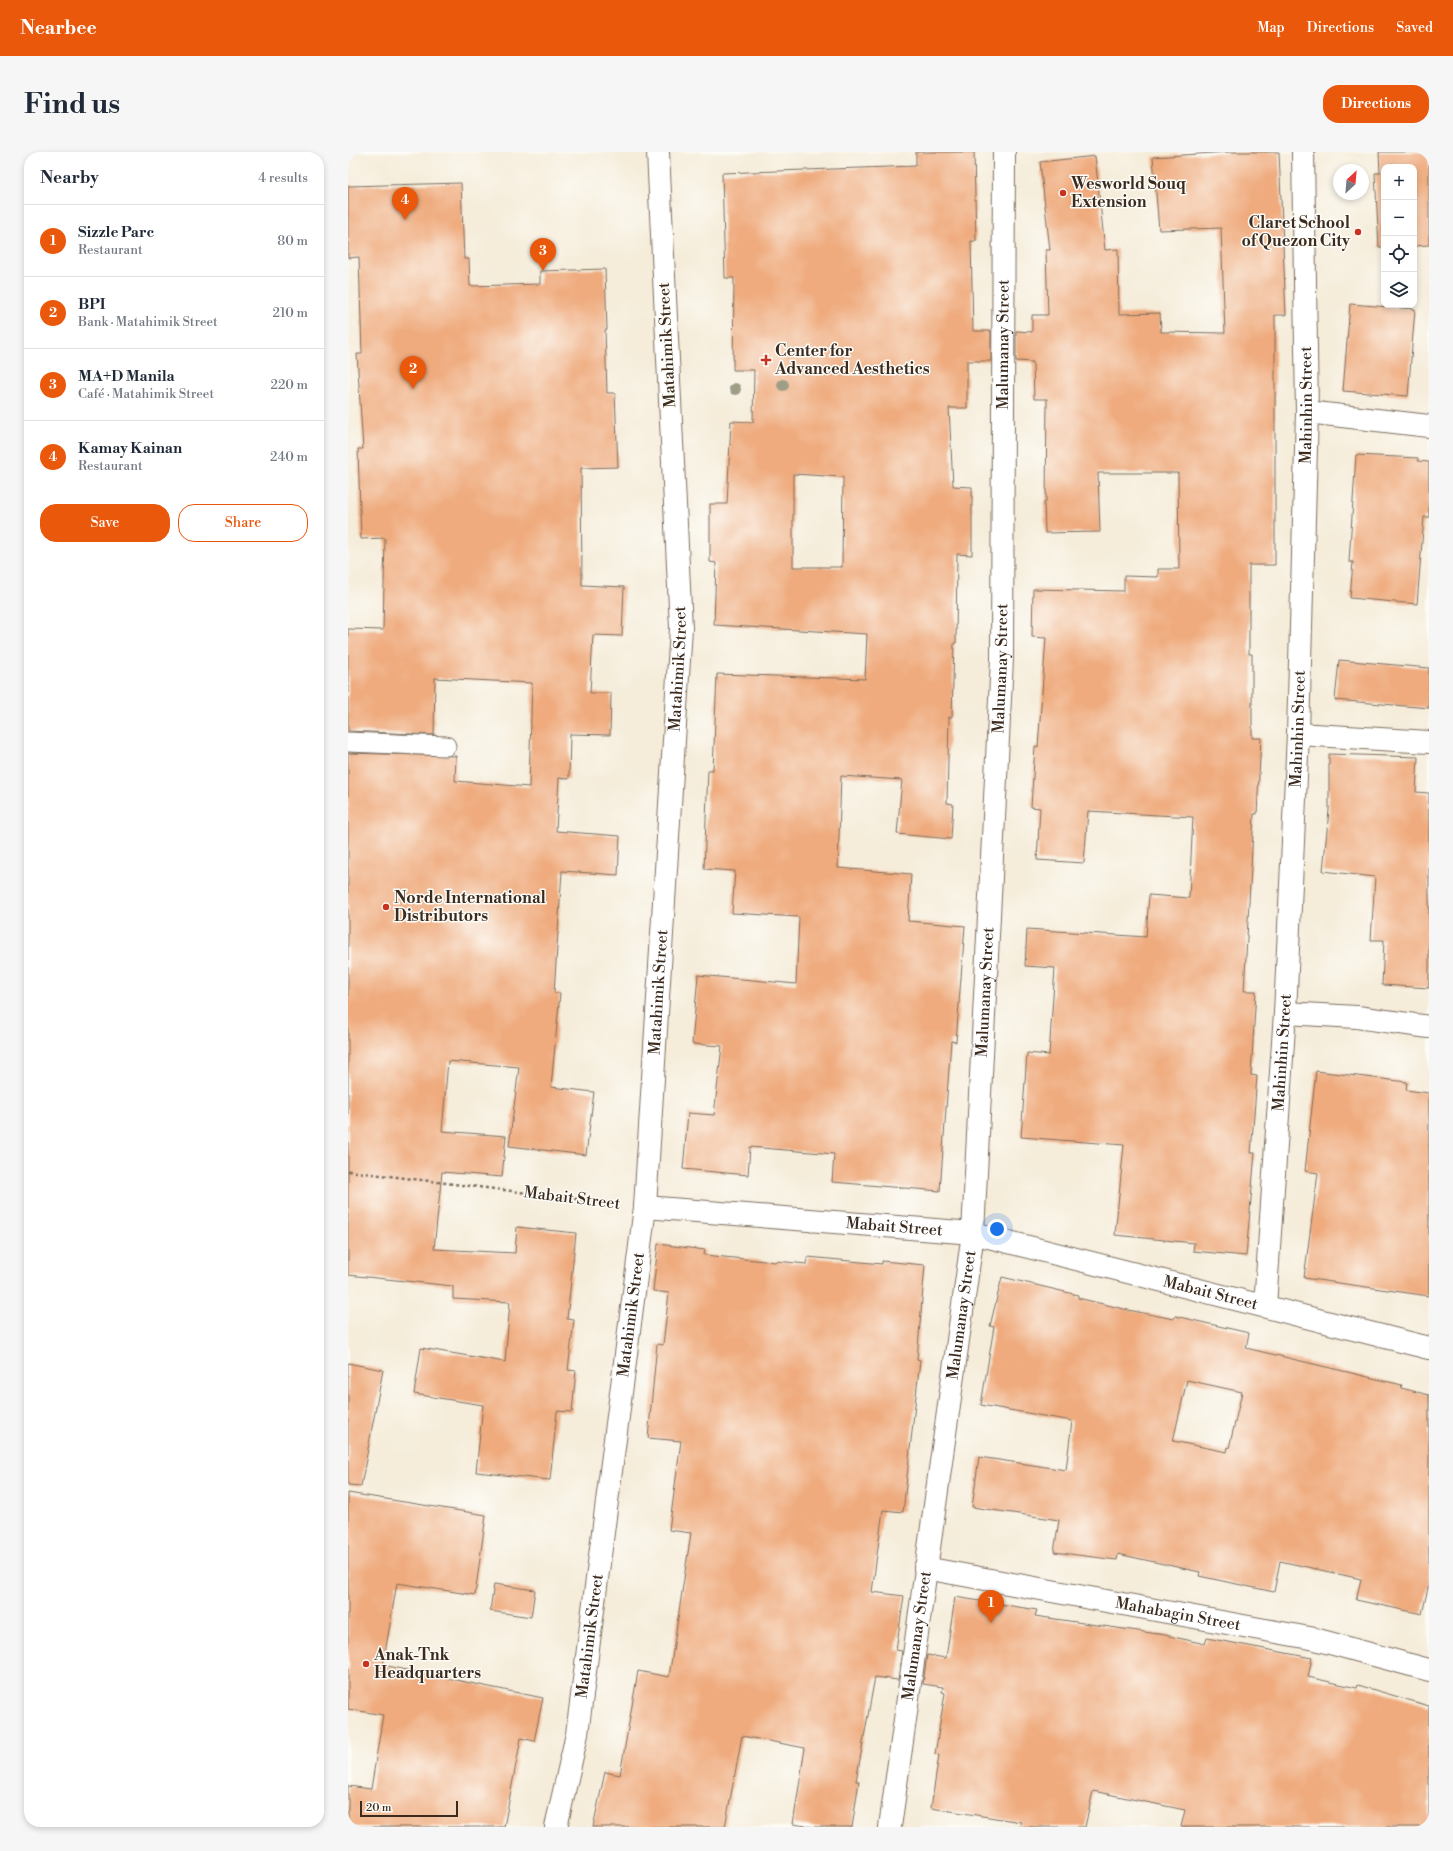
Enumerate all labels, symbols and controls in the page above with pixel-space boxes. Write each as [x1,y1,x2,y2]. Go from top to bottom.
text: Nearbee [20,16,97,40]
text: Map [1257,19,1285,37]
text: Directions [1307,19,1374,37]
text: Saved [1396,19,1433,37]
button: Directions [1323,85,1429,123]
text: Find us [24,87,120,122]
north arrow [1333,164,1369,200]
map controls [1381,164,1417,308]
button: + [1381,164,1417,200]
text: Nearby [40,167,99,189]
text: 4 results [258,170,308,186]
place label: Wesworld Souq Extension [1070,174,1186,212]
pin: 4 [392,187,418,220]
marker: Wesworld Souq Extension [1058,188,1068,198]
button: − [1381,200,1417,236]
place label: Claret School of Quezon City [1242,213,1351,251]
text: Sizzle Parc [78,223,154,242]
marker: Claret School of Quezon City [1353,227,1363,237]
text: 1 [50,233,56,249]
text: 80 m [277,233,308,249]
button: locate [1381,236,1417,272]
pin: 3 [530,238,556,271]
text: Restaurant [78,242,143,258]
button: layers [1381,272,1417,308]
street label: Malumanay Street [993,279,1013,410]
street label: Matahimik Street [654,281,680,408]
text: BPI [78,295,106,314]
text: 2 [49,305,57,321]
text: 210 m [273,305,308,321]
text: Bank · Matahimik Street [78,314,218,330]
place label: Center for Advanced Aesthetics [774,341,930,379]
street label: Mahinhin Street [1296,346,1317,464]
marker: Center for Advanced Aesthetics [760,354,772,366]
pin: 2 [400,356,426,389]
text: MA+D Manila [78,367,175,386]
text: 3 [49,377,57,393]
text: 220 m [270,377,308,393]
text: Café · Matahimik Street [78,386,214,402]
text: Kamay Kainan [78,439,182,458]
text: 4 [49,449,57,465]
text: 240 m [270,449,308,465]
text: Restaurant [78,458,143,474]
button: Save [40,504,170,542]
button: Share [178,504,308,542]
street label: Malumanay Street [988,603,1012,734]
street label: Matahimik Street [665,605,691,732]
street label: Mahinhin Street [1286,669,1310,788]
place label: Norde International Distributors [394,888,547,926]
marker: Norde International Distributors [381,902,391,912]
street label: Malumanay Street [972,926,998,1058]
street label: Matahimik Street [644,928,672,1055]
street label: Mahinhin Street [1268,993,1296,1112]
street label: Mabait Street [523,1182,622,1214]
street label: Mabait Street [845,1213,944,1241]
your location [987,1219,1007,1239]
street label: Malumanay Street [943,1249,981,1381]
street label: Matahimik Street [613,1251,649,1378]
street label: Mabait Street [1161,1271,1260,1315]
street label: Malumanay Street [898,1570,936,1702]
street label: Matahimik Street [572,1572,608,1700]
pin: 1 [978,1590,1004,1623]
street label: Mahabagin Street [1114,1593,1242,1635]
place label: Anak-Tnk Headquarters [373,1645,481,1683]
marker: Anak-Tnk Headquarters [361,1659,371,1669]
scale bar [360,1799,458,1818]
text: 20 m [366,1801,391,1815]

